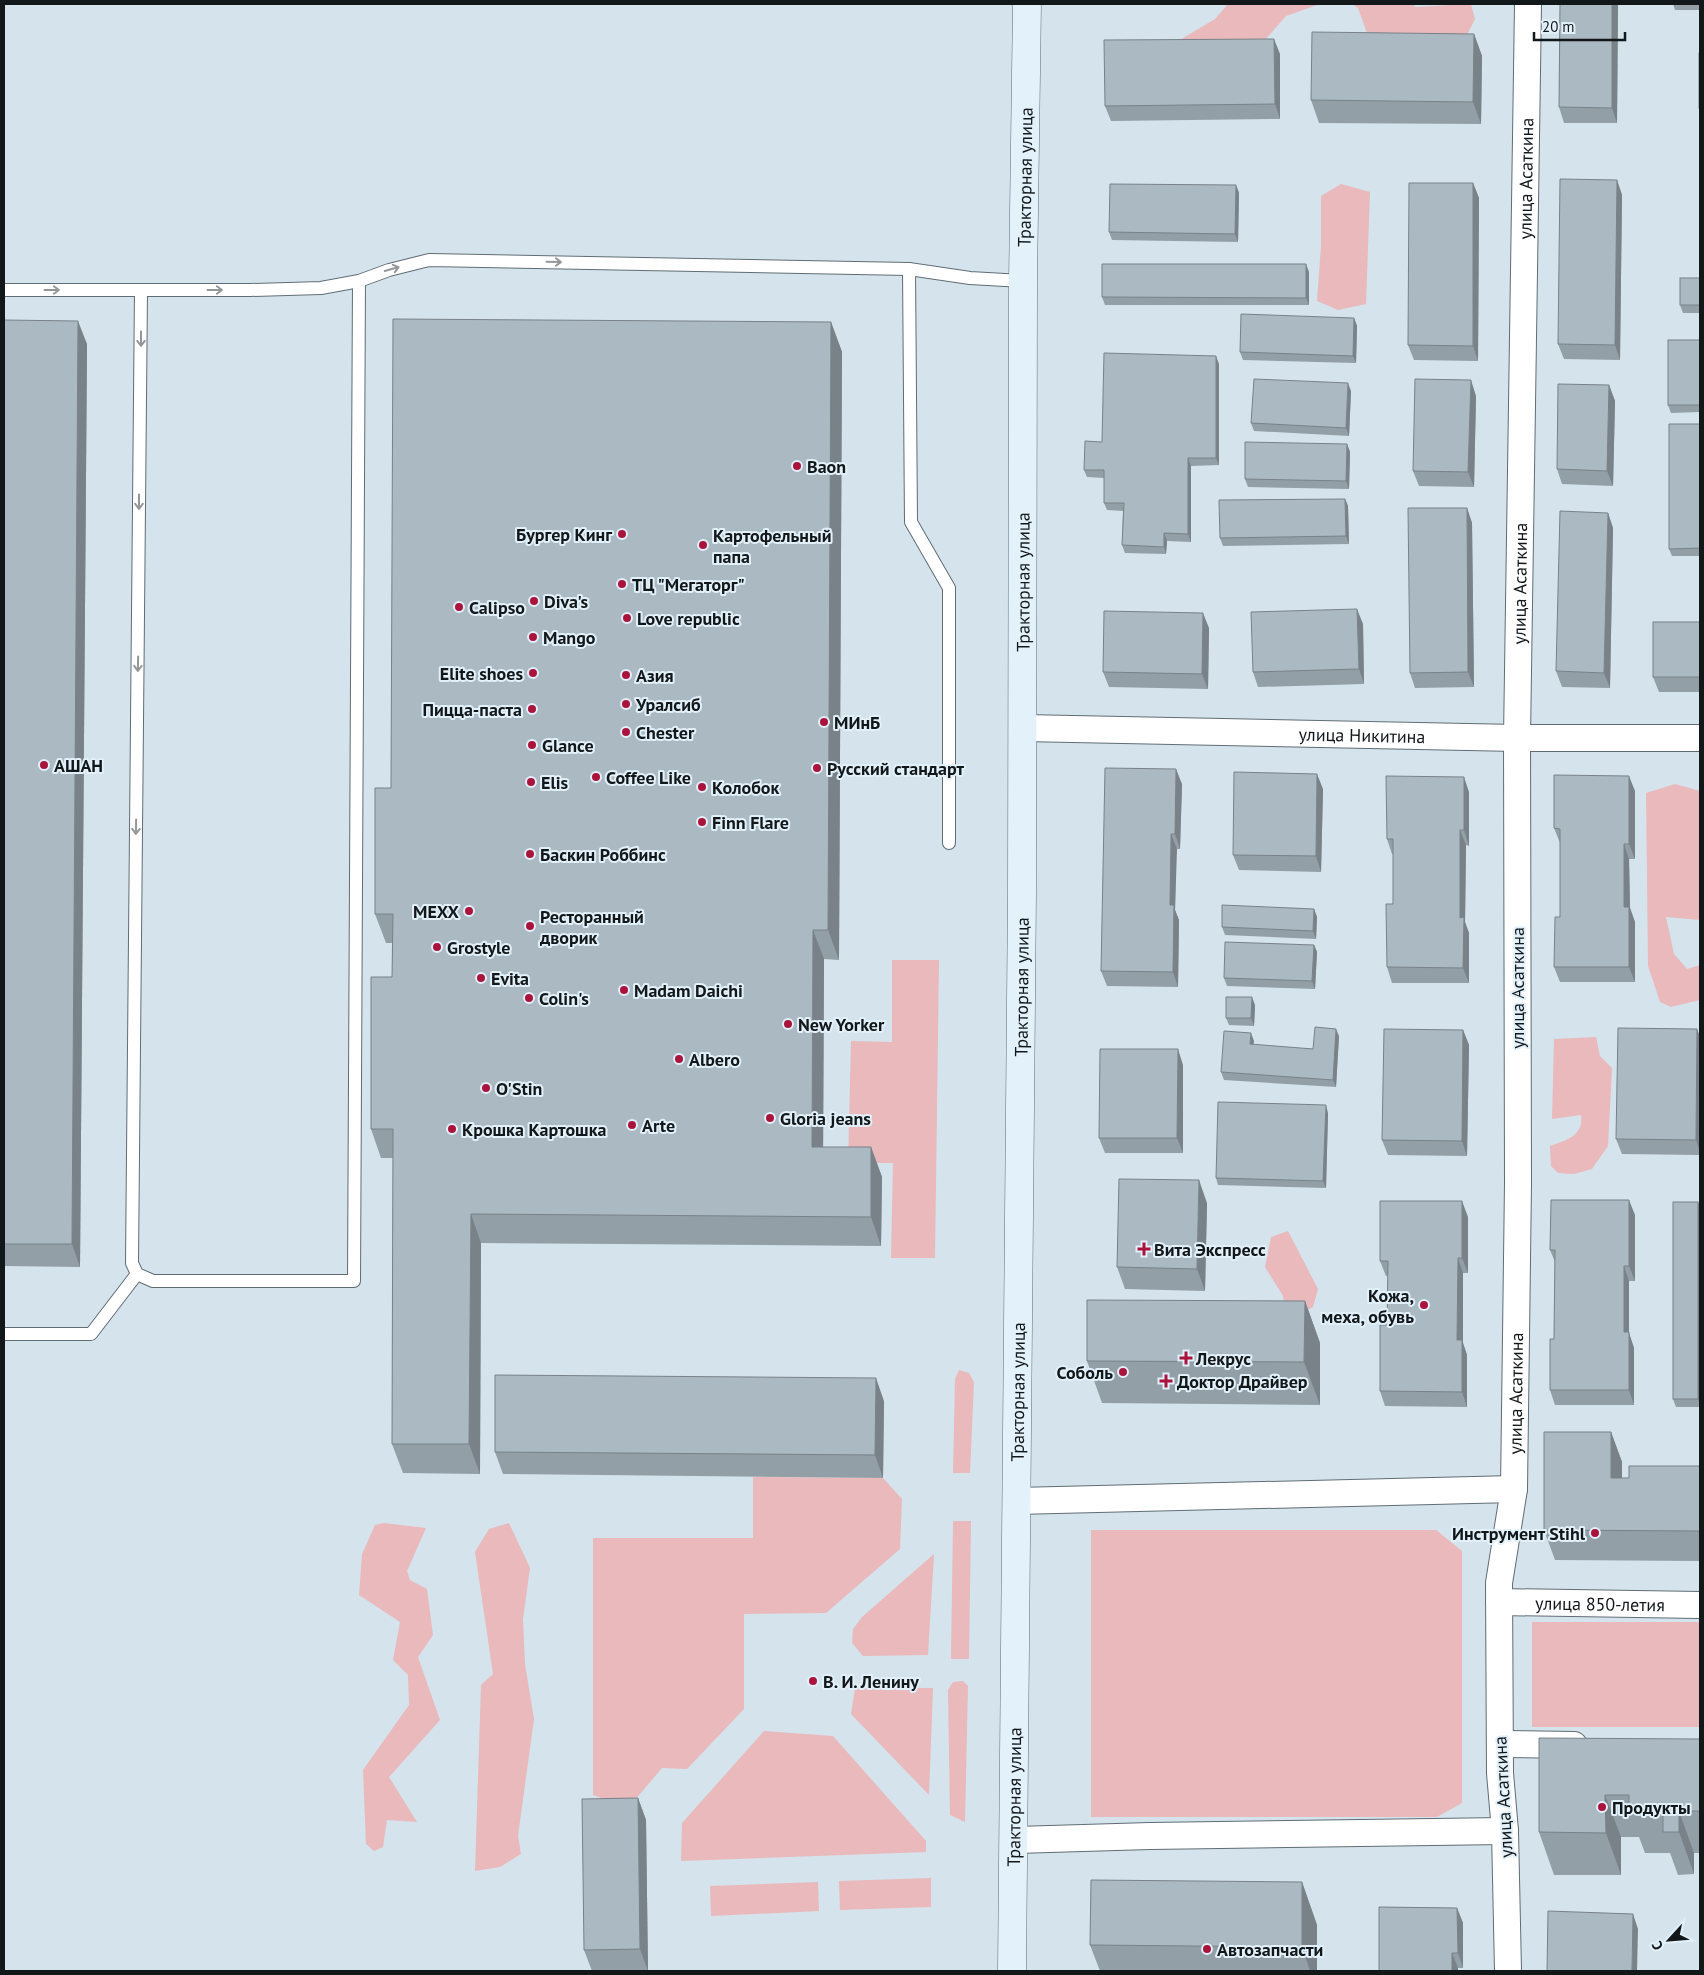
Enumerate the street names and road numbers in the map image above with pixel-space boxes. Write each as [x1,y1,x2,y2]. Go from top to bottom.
street label: Тракторная улица [1012,107,1037,247]
street label: улица Асаткина [1513,118,1538,240]
street label: Тракторная улица [1011,512,1034,652]
street label: улица Асаткина [1507,522,1532,645]
street label: улица Никитина [1298,722,1426,748]
street label: Тракторная улица [1009,917,1033,1057]
street label: улица Асаткина [1506,927,1529,1049]
street label: Тракторная улица [1005,1322,1030,1462]
street label: улица Асаткина [1503,1332,1528,1454]
street label: улица 850-летия [1535,1591,1665,1616]
street label: Тракторная улица [1001,1727,1026,1867]
street label: улица Асаткина [1488,1736,1518,1858]

